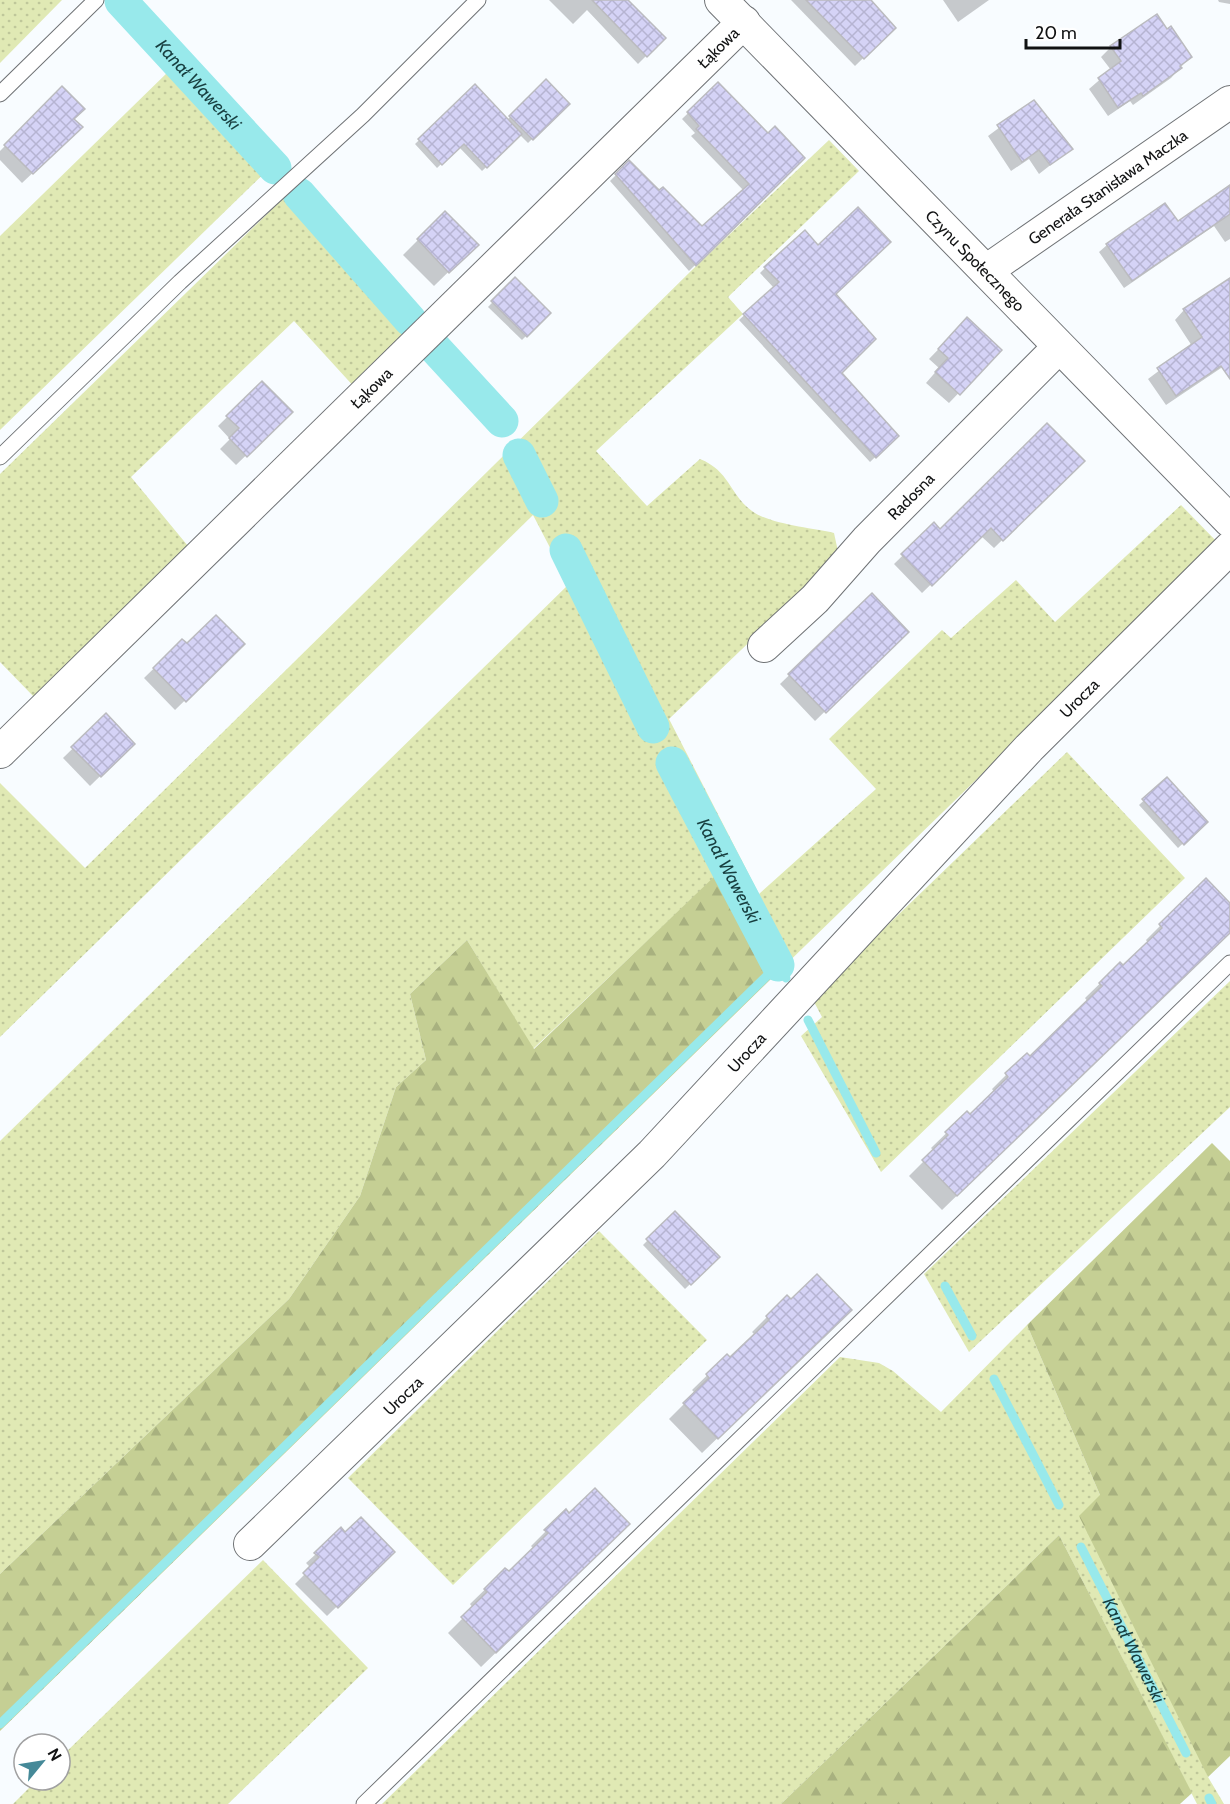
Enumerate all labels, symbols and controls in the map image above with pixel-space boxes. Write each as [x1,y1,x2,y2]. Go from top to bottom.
scale bar [1026,12,1120,50]
text: 20 m [1035,22,1077,44]
street label: Łąkowa [693,23,743,72]
water label: Kanał Wawerski [151,35,246,136]
street label: Generała Stanisława Maczka [1024,125,1191,248]
street label: Czynu Społecznego [922,206,1029,315]
street label: Łąkowa [346,363,396,412]
street label: Radosna [883,468,938,523]
street label: Urocza [1056,674,1103,722]
water label: Kanał Wawerski [692,815,766,928]
street label: Urocza [723,1028,770,1076]
street label: Urocza [379,1372,427,1419]
water label: Kanał Wawerski [1098,1594,1170,1708]
north arrow [12,1732,72,1792]
text: N [44,1745,66,1764]

